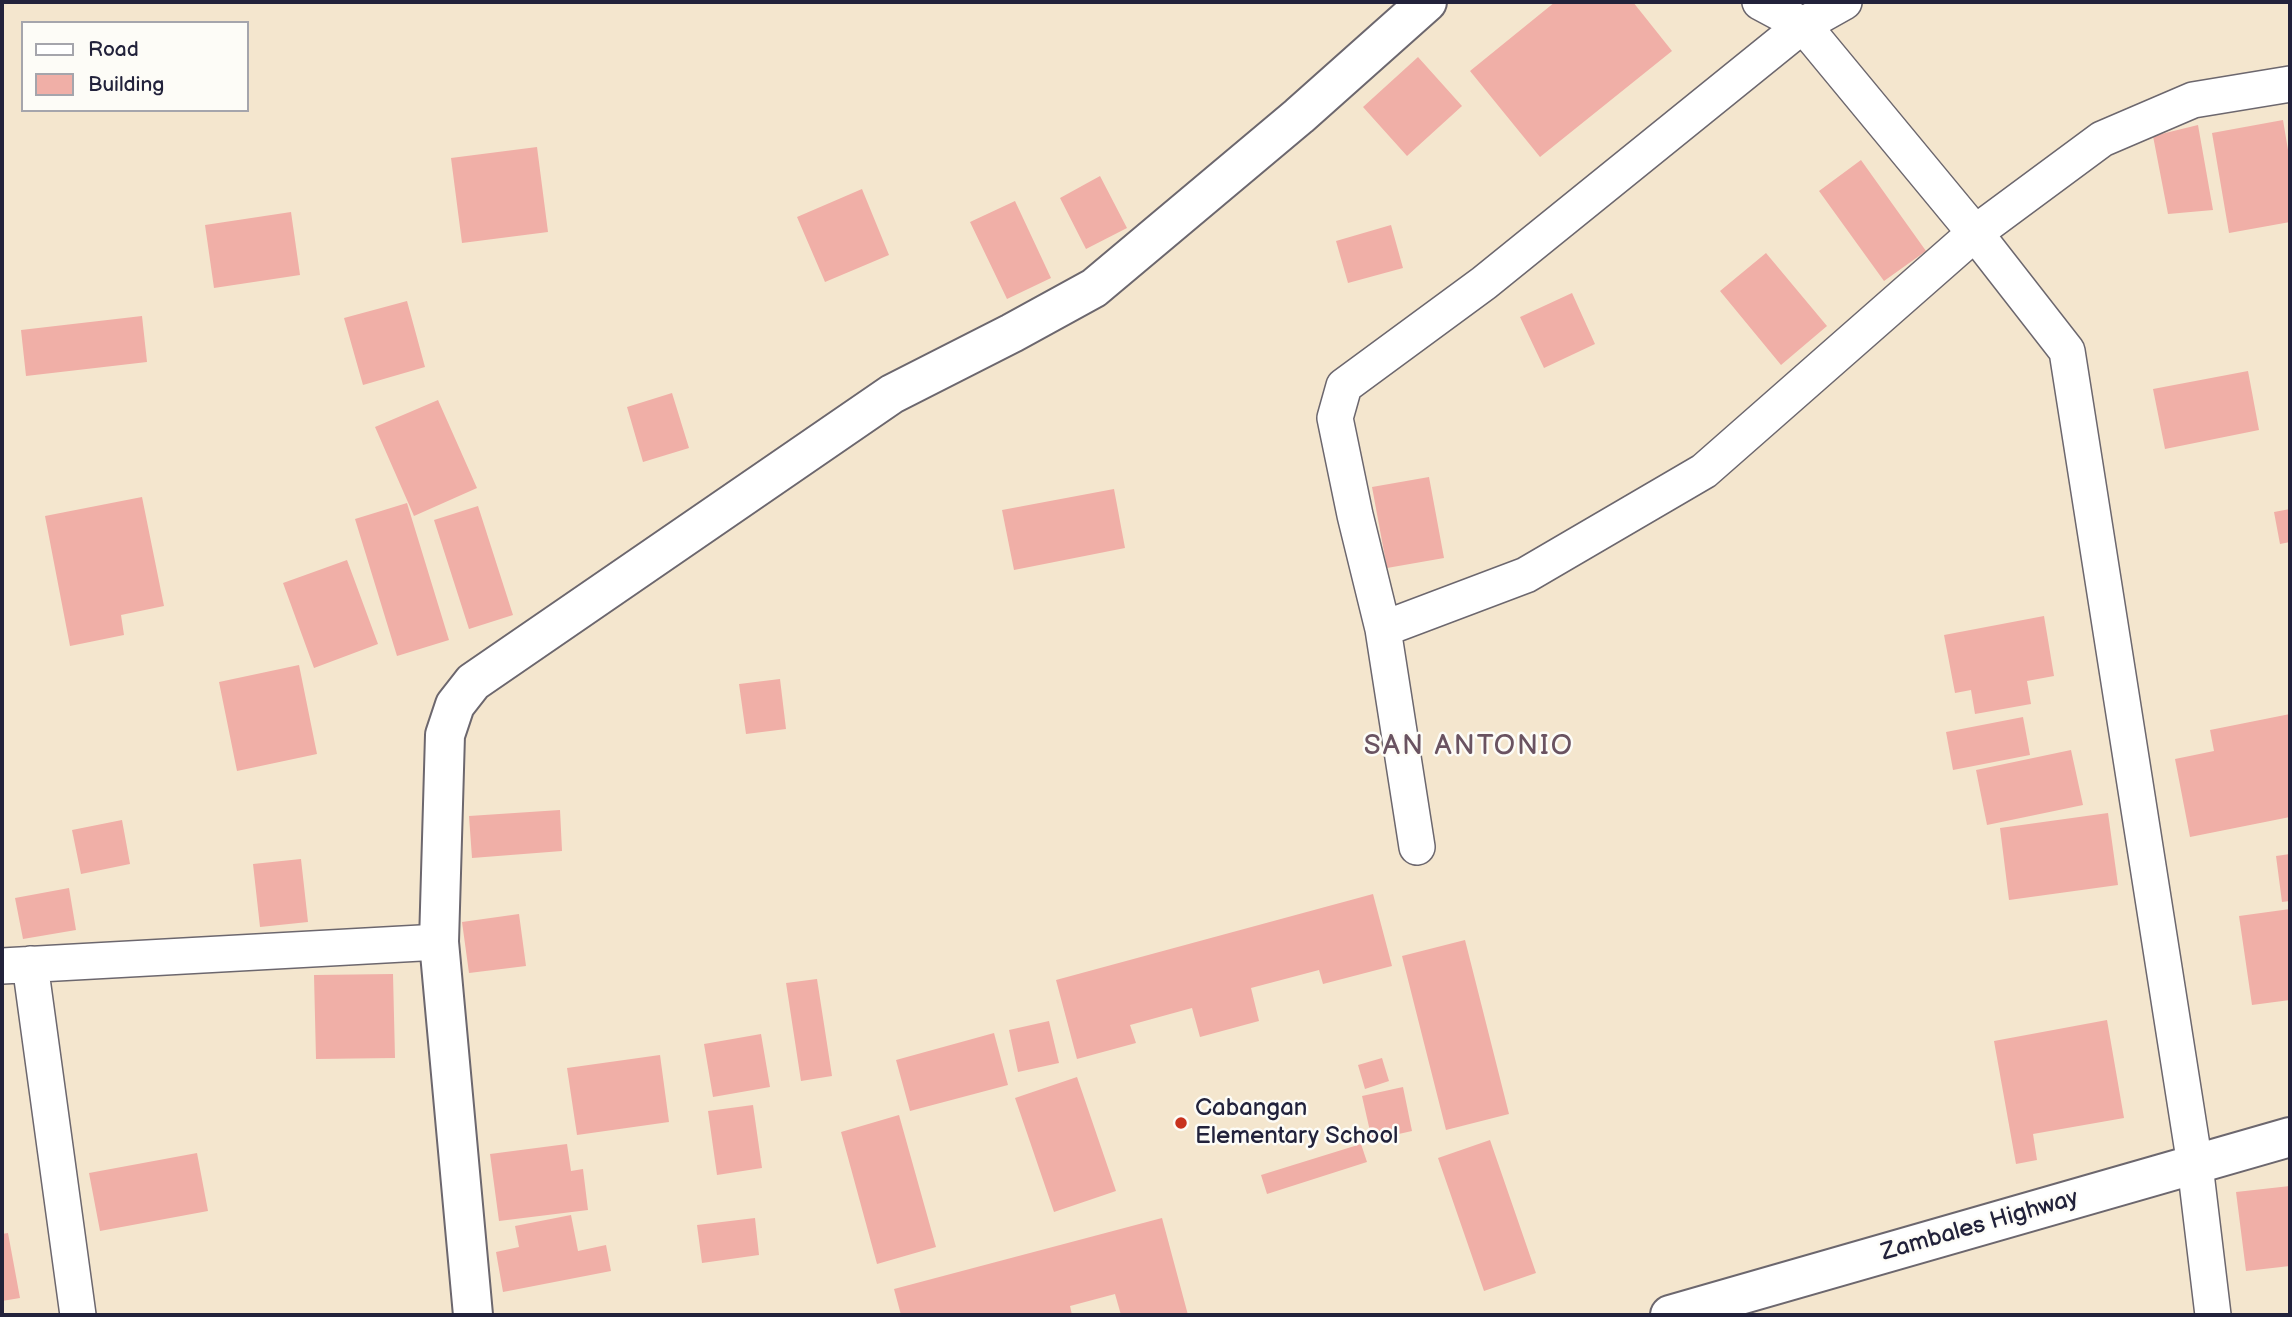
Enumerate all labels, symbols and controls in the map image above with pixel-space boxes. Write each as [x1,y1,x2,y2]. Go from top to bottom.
legend [21,21,248,112]
text: Road [88,37,139,62]
text: Building [88,72,164,97]
district label: SAN ANTONIO [1365,730,1573,764]
place label: Cabangan Elementary School [1195,1095,1398,1151]
marker: Cabangan Elementary School [1173,1115,1189,1131]
street label: Zambales Highway [1878,1184,2082,1268]

